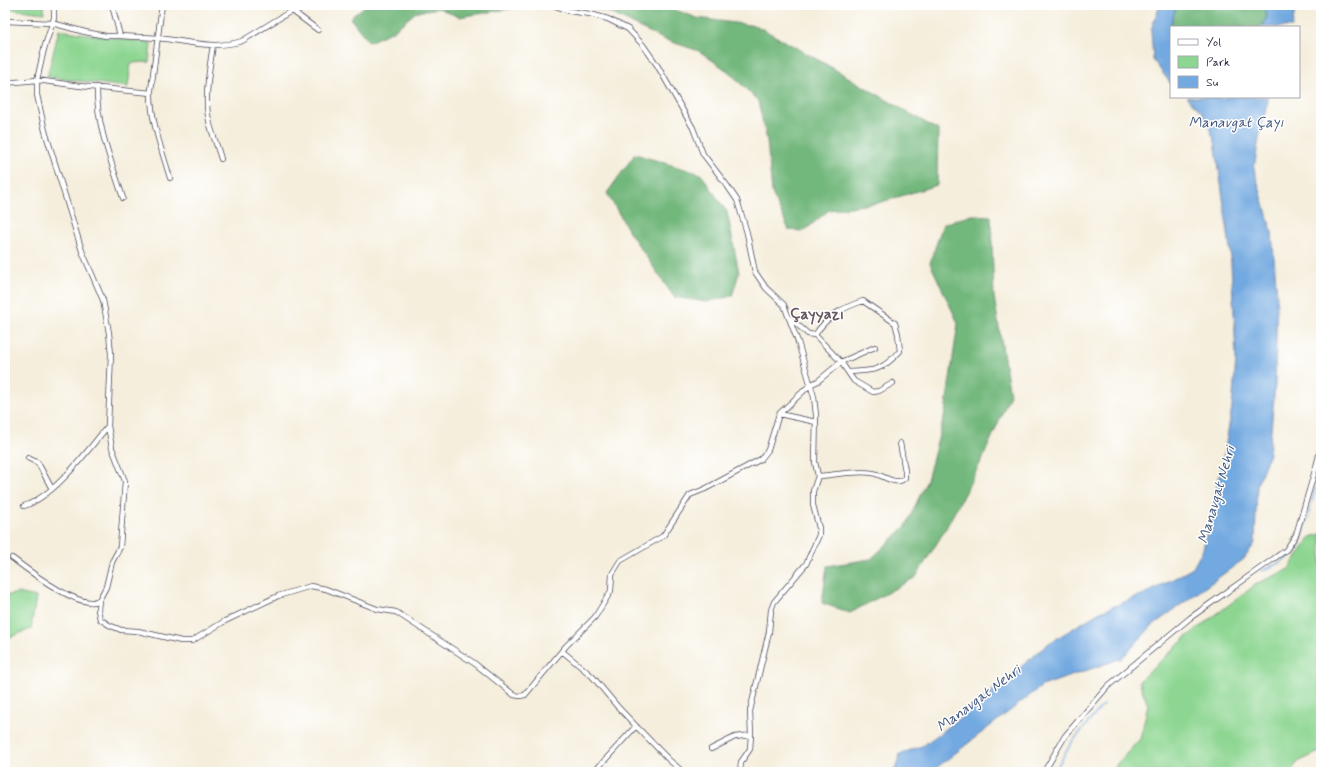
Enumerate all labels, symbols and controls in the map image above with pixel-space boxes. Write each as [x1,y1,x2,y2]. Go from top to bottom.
legend [1170,26,1300,98]
text: Yol [1206,35,1221,51]
text: Park [1206,55,1230,71]
text: Su [1206,75,1219,91]
water label: Manavgat Çayı [1188,113,1284,133]
district label: Çayyazı [790,304,844,325]
water label: Manavgat Nehri [1193,442,1241,546]
water label: Manavgat Nehri [933,660,1027,737]

